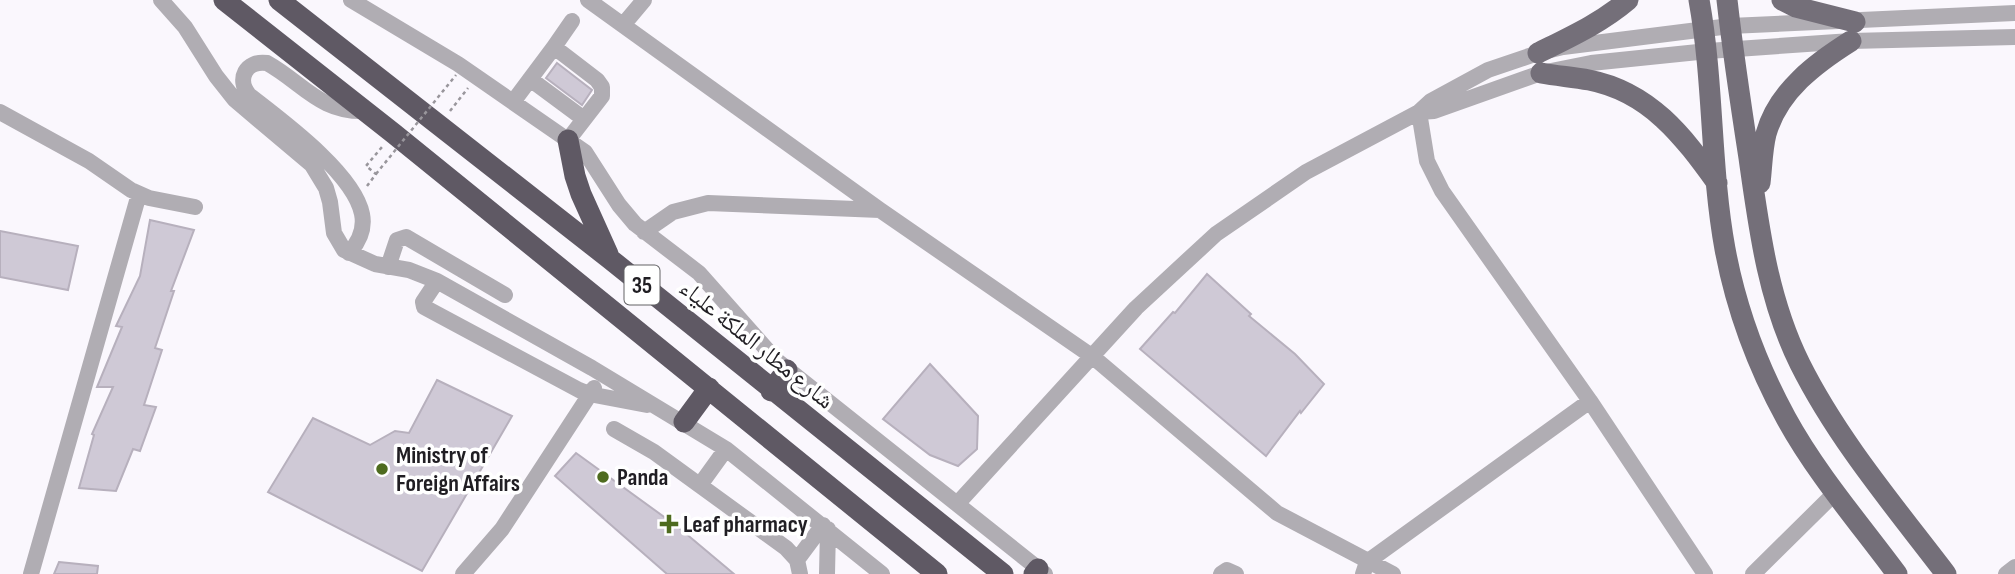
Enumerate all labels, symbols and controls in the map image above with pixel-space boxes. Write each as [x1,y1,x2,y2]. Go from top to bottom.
road number: 35 [624,266,660,304]
street label: شارع مطار الملكة علياء [674,273,840,415]
place label: Ministry of Foreign Affairs [396,441,520,498]
marker: Ministry of Foreign Affairs [374,461,390,477]
place label: Panda [617,463,668,492]
marker: Panda [595,469,611,485]
place label: Leaf pharmacy [683,510,808,539]
marker: Leaf pharmacy [661,516,677,532]

